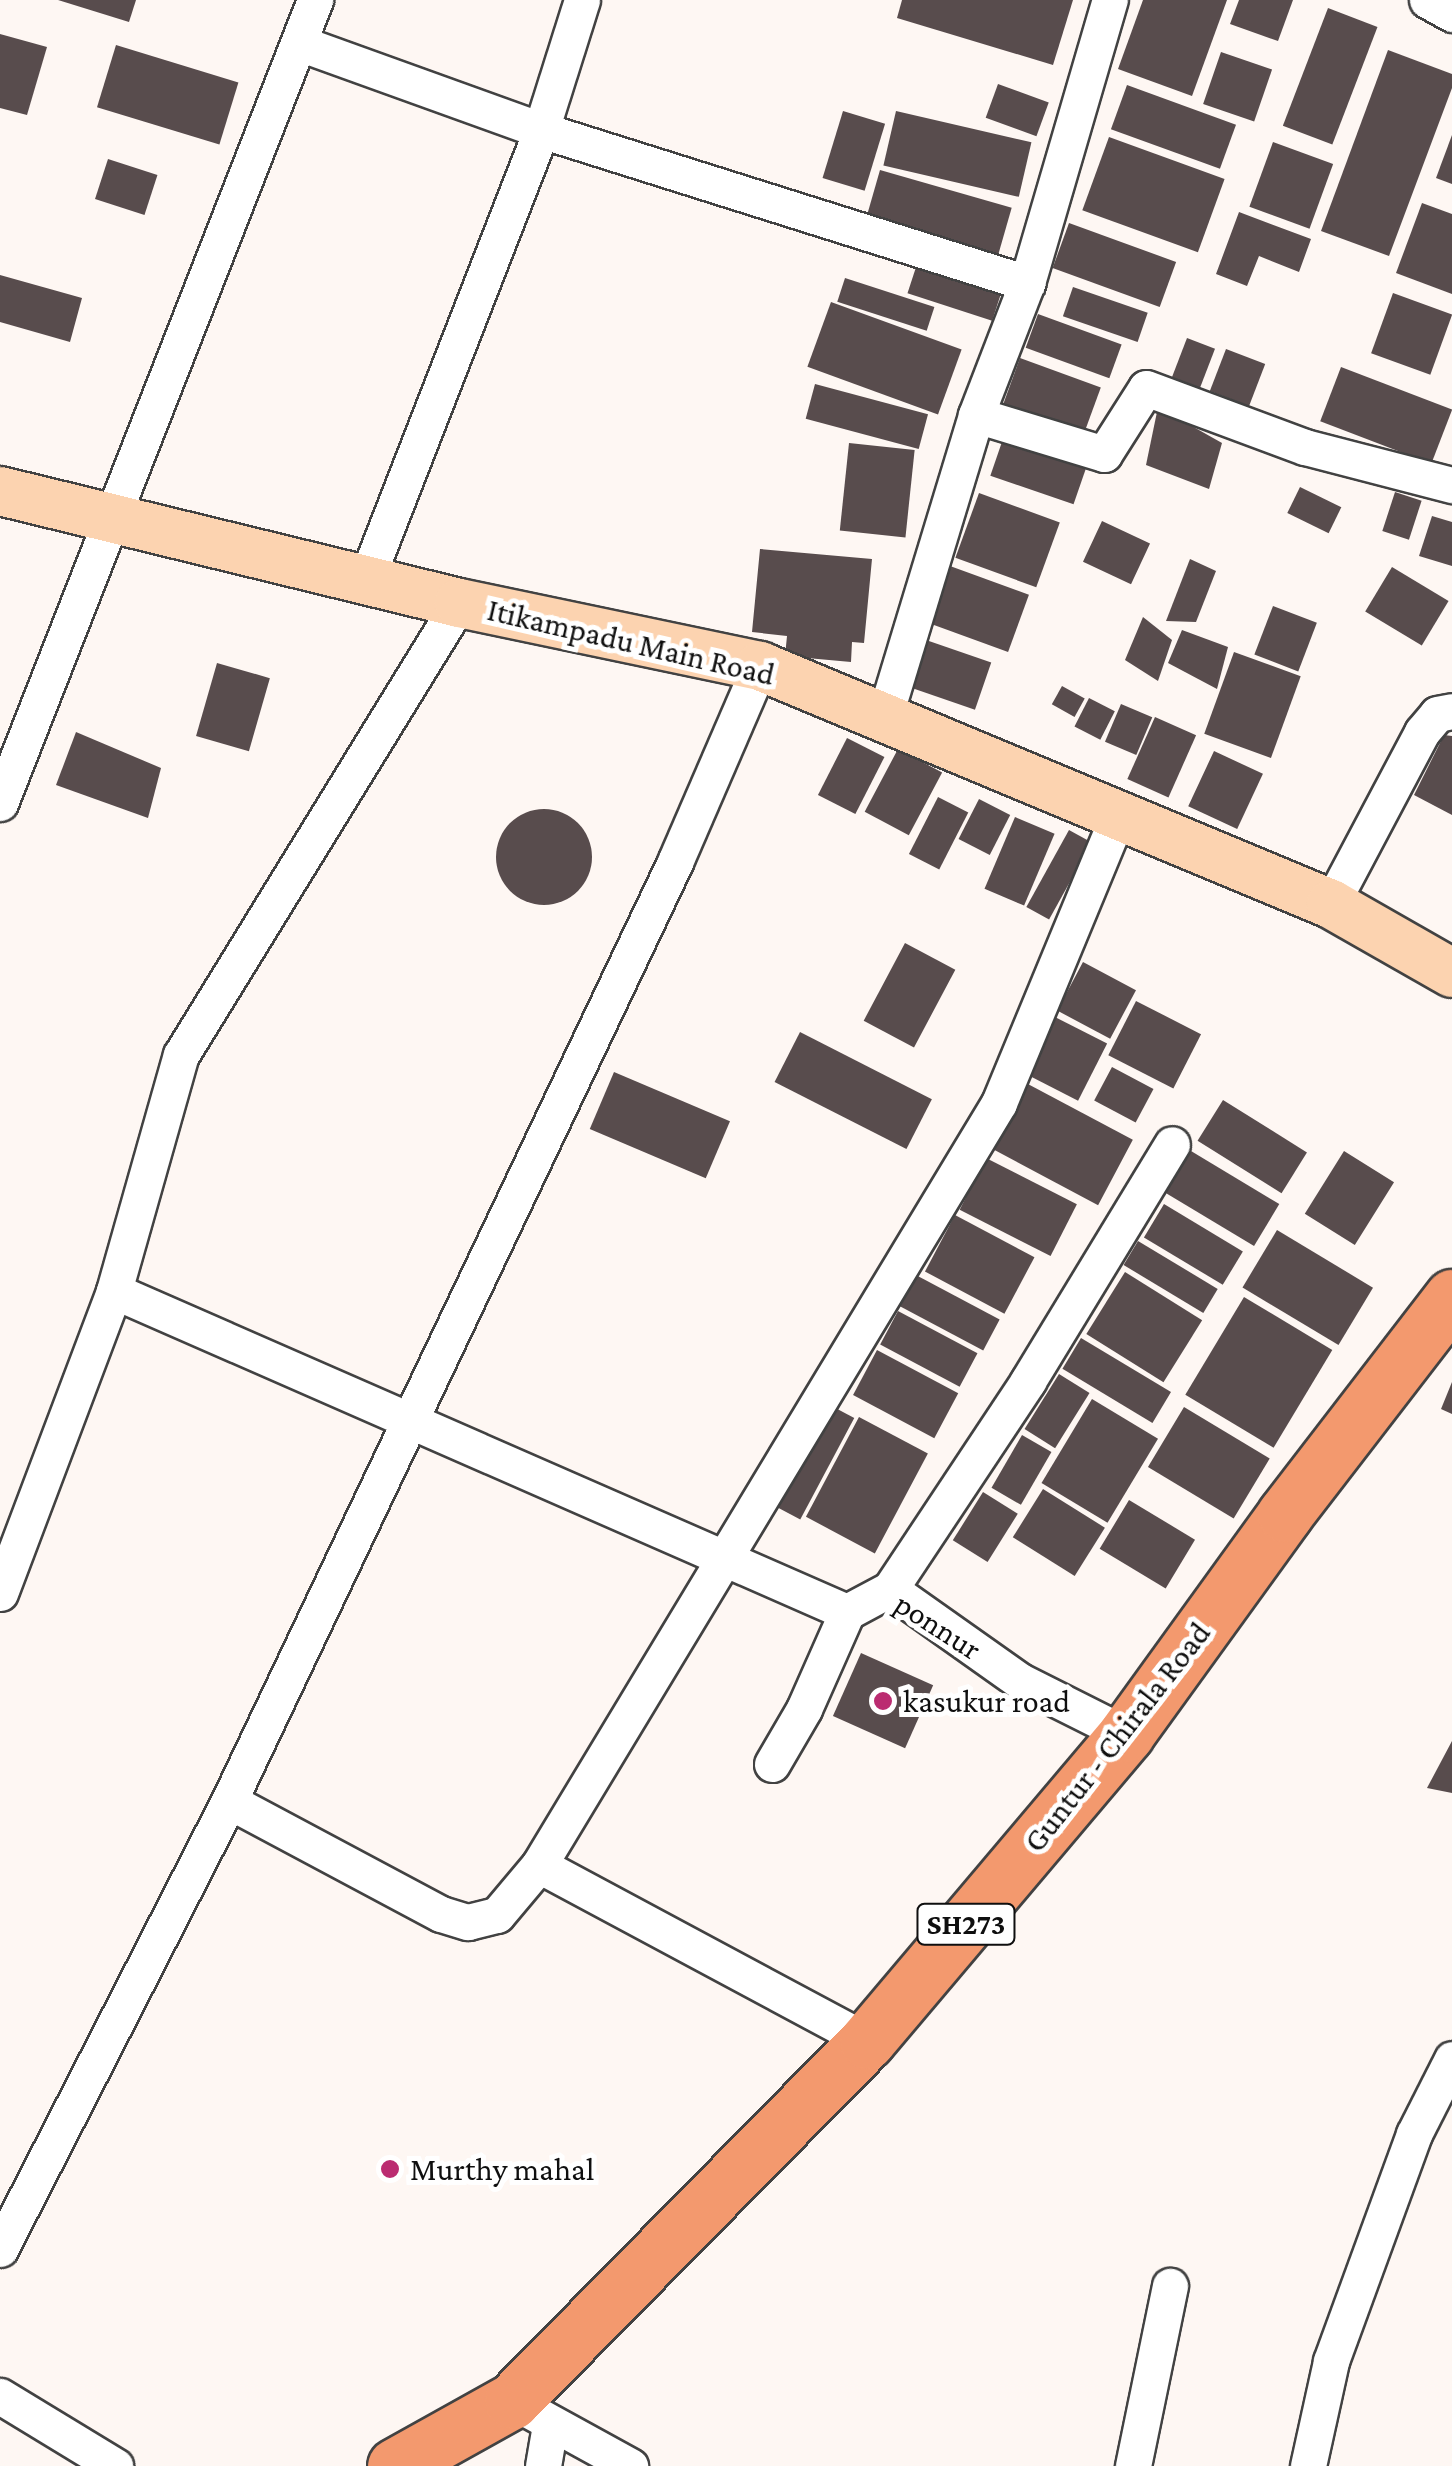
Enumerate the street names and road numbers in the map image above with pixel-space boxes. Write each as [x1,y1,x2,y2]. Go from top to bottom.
street label: Itikampadu Main Road [484,590,778,694]
street label: ponnur [888,1584,988,1668]
street label: Guntur - Chirala Road [1015,1614,1219,1860]
road number: SH273 [916,1899,1016,1949]

